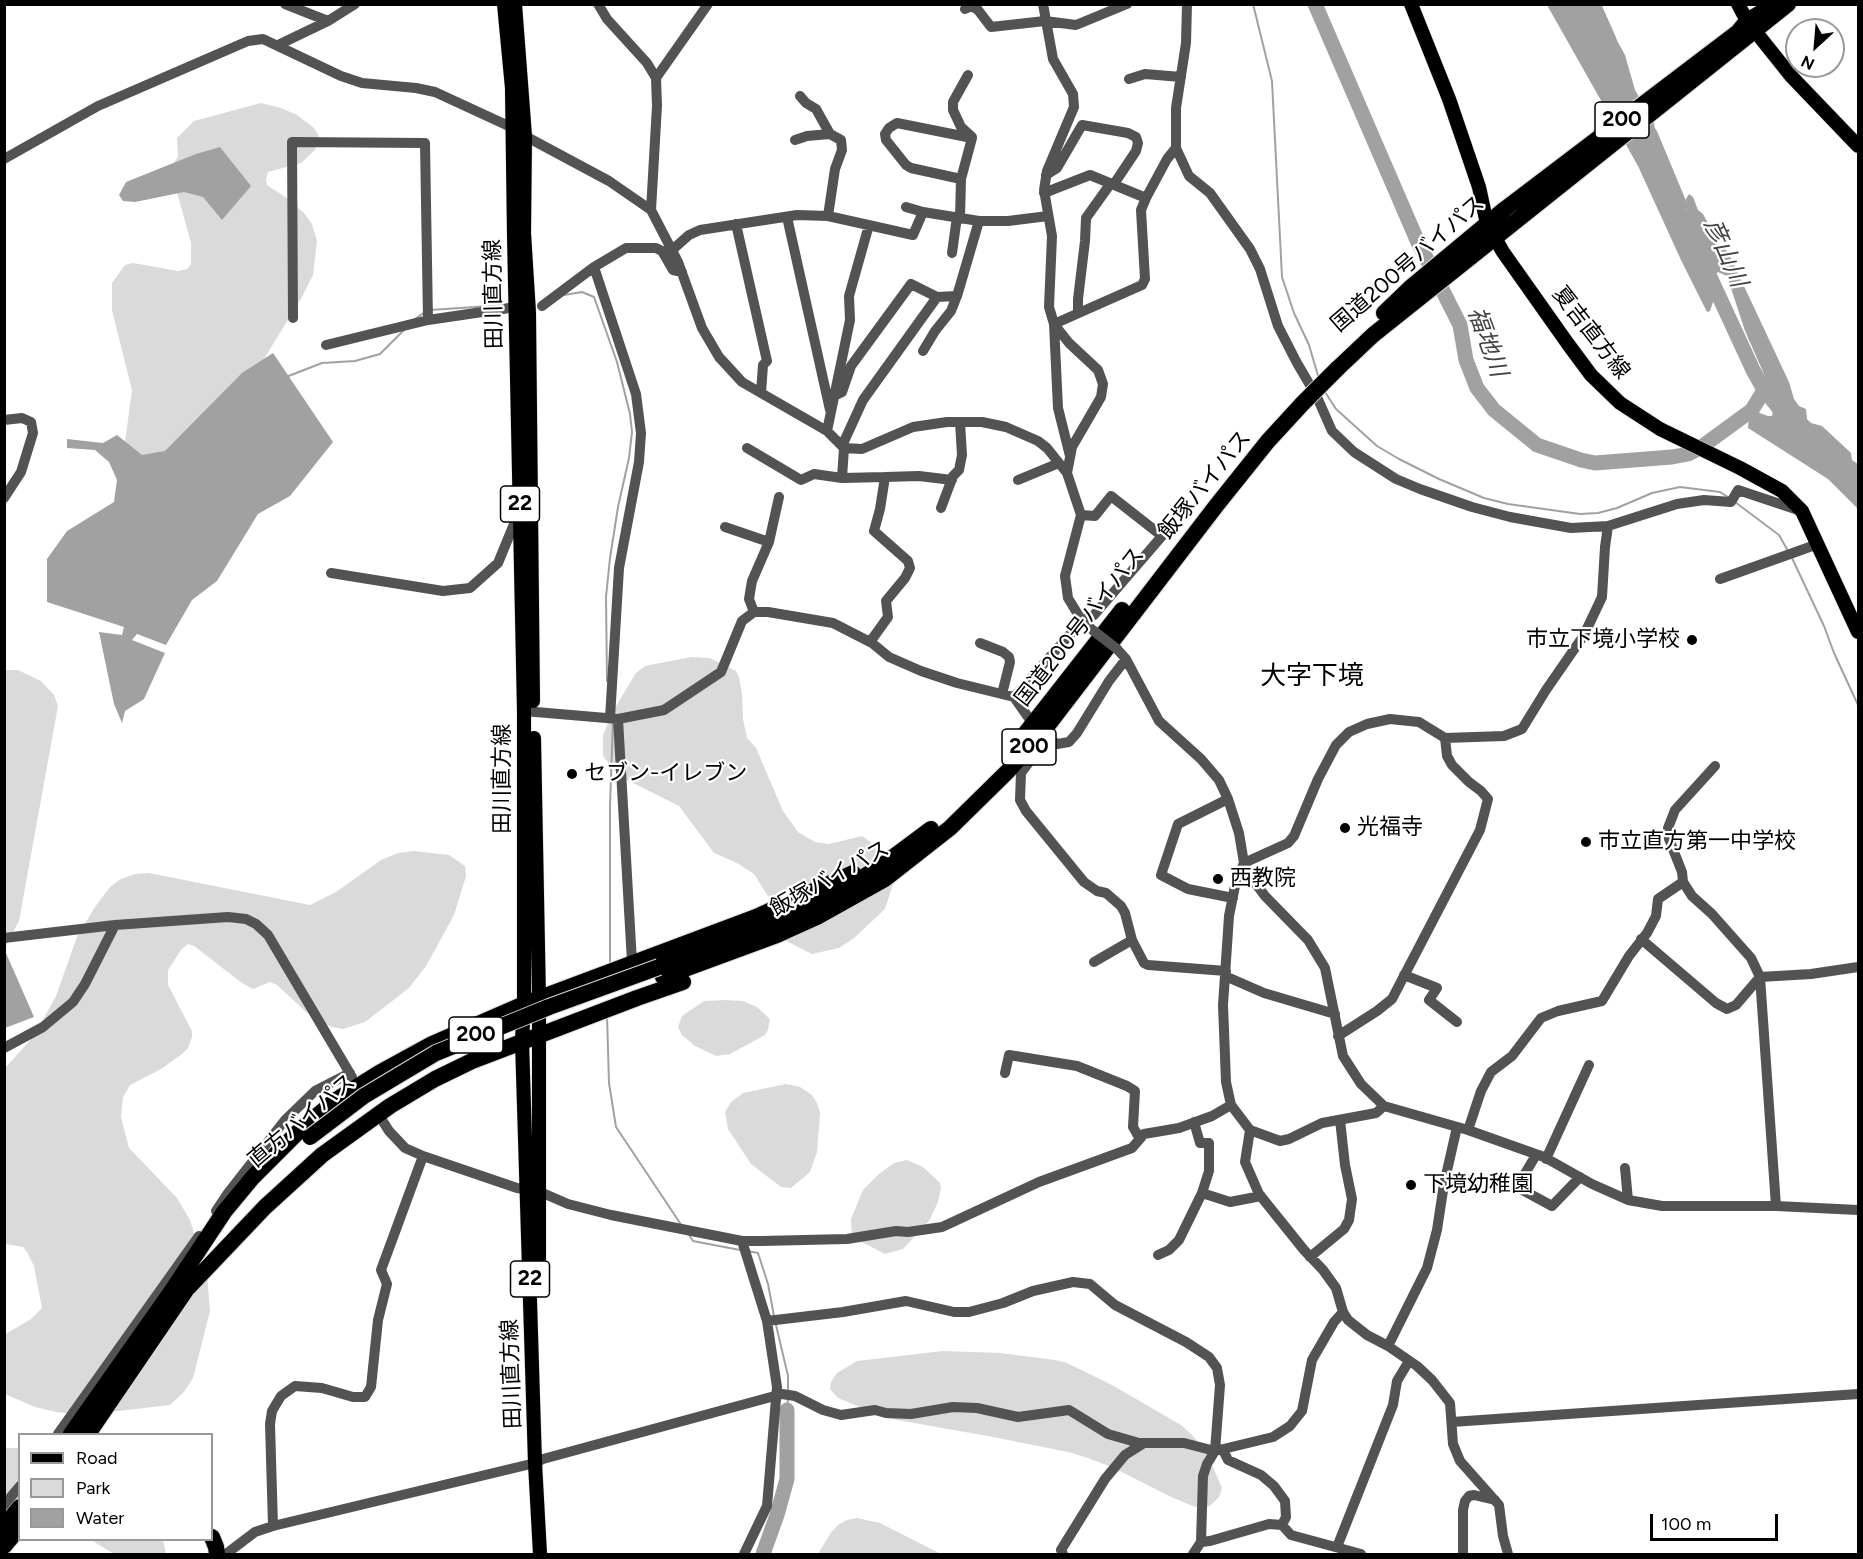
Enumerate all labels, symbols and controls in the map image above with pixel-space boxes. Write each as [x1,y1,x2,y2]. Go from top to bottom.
north arrow [1785,18,1845,78]
text: N [1798,52,1817,74]
road number: 200 [1595,102,1649,138]
street label: 国道200号バイパス [1326,190,1490,338]
water label: 彦山川 [1697,214,1753,292]
street label: 田川直方線 [480,239,508,349]
street label: 夏吉直方線 [1547,282,1635,384]
water label: 福地川 [1461,303,1513,381]
street label: 飯塚バイパス [1153,425,1257,545]
road number: 22 [500,486,540,522]
street label: 国道200号バイパス [1010,542,1150,712]
place label: 市立下境小学校 [1526,627,1680,653]
marker: 市立下境小学校 [1685,633,1699,647]
district label: 大字下境 [1260,660,1364,692]
street label: 田川直方線 [490,724,516,834]
road number: 200 [1002,729,1056,765]
place label: セブン-イレブン [584,761,747,787]
marker: セブン-イレブン [565,767,579,781]
place label: 光福寺 [1357,815,1423,841]
marker: 光福寺 [1338,821,1352,835]
place label: 市立直方第一中学校 [1598,829,1796,855]
street label: 飯塚バイパス [766,835,894,923]
marker: 市立直方第一中学校 [1579,835,1593,849]
place label: 西教院 [1230,866,1296,892]
marker: 西教院 [1211,872,1225,886]
road number: 200 [449,1017,503,1053]
street label: 直方バイパス [243,1068,361,1174]
place label: 下境幼稚園 [1423,1172,1533,1198]
marker: 下境幼稚園 [1404,1178,1418,1192]
road number: 22 [510,1261,550,1297]
street label: 田川直方線 [497,1319,527,1429]
legend [18,1433,213,1541]
text: Road [76,1447,117,1469]
text: Park [76,1477,110,1499]
scale bar [1653,1502,1780,1540]
text: Water [76,1507,124,1529]
text: 100 m [1661,1513,1711,1535]

